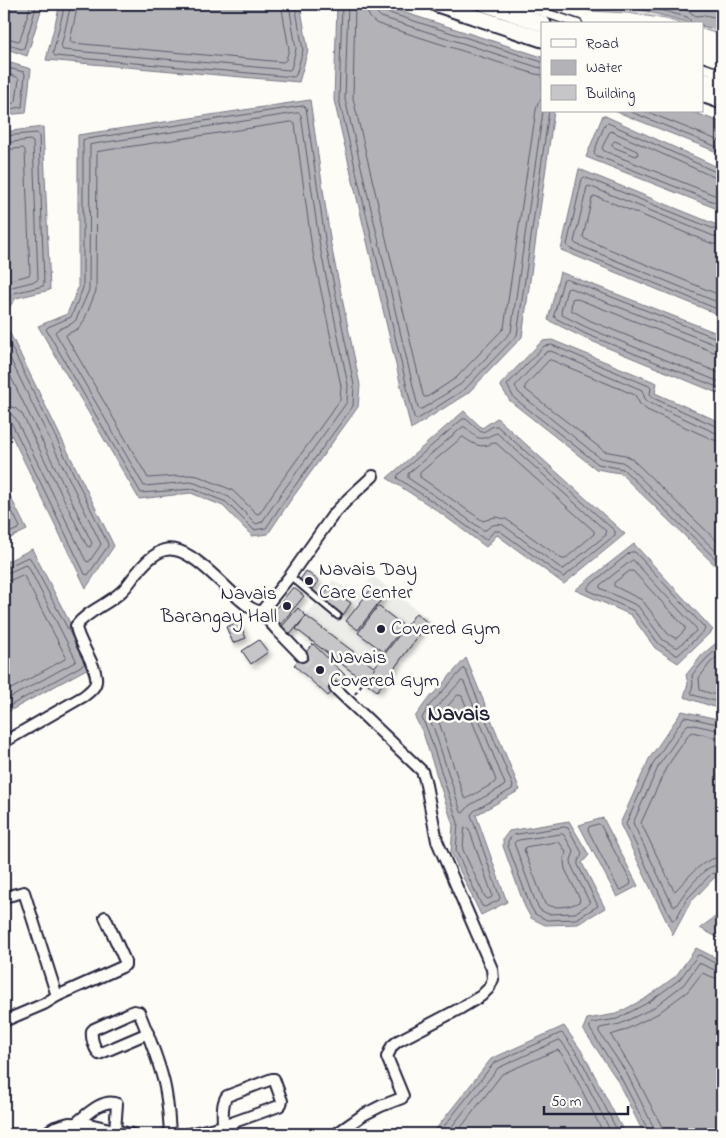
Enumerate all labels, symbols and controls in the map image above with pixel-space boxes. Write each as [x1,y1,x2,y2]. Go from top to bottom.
legend [541,22,704,112]
text: Road [586,33,619,55]
text: Water [586,57,622,79]
text: Building [585,83,635,106]
place label: Navais Day Care Center [319,556,417,608]
marker: Navais Day Care Center [303,575,315,587]
place label: Navais Barangay Hall [160,580,277,633]
marker: Navais Barangay Hall [281,600,293,612]
place label: Covered Gym [391,615,500,644]
marker: Covered Gym [375,623,387,635]
place label: Navais Covered Gym [330,644,439,696]
marker: Navais Covered Gym [314,664,326,676]
district label: Navais [428,699,490,731]
scale bar [544,1083,627,1115]
text: 50 m [551,1091,582,1113]

